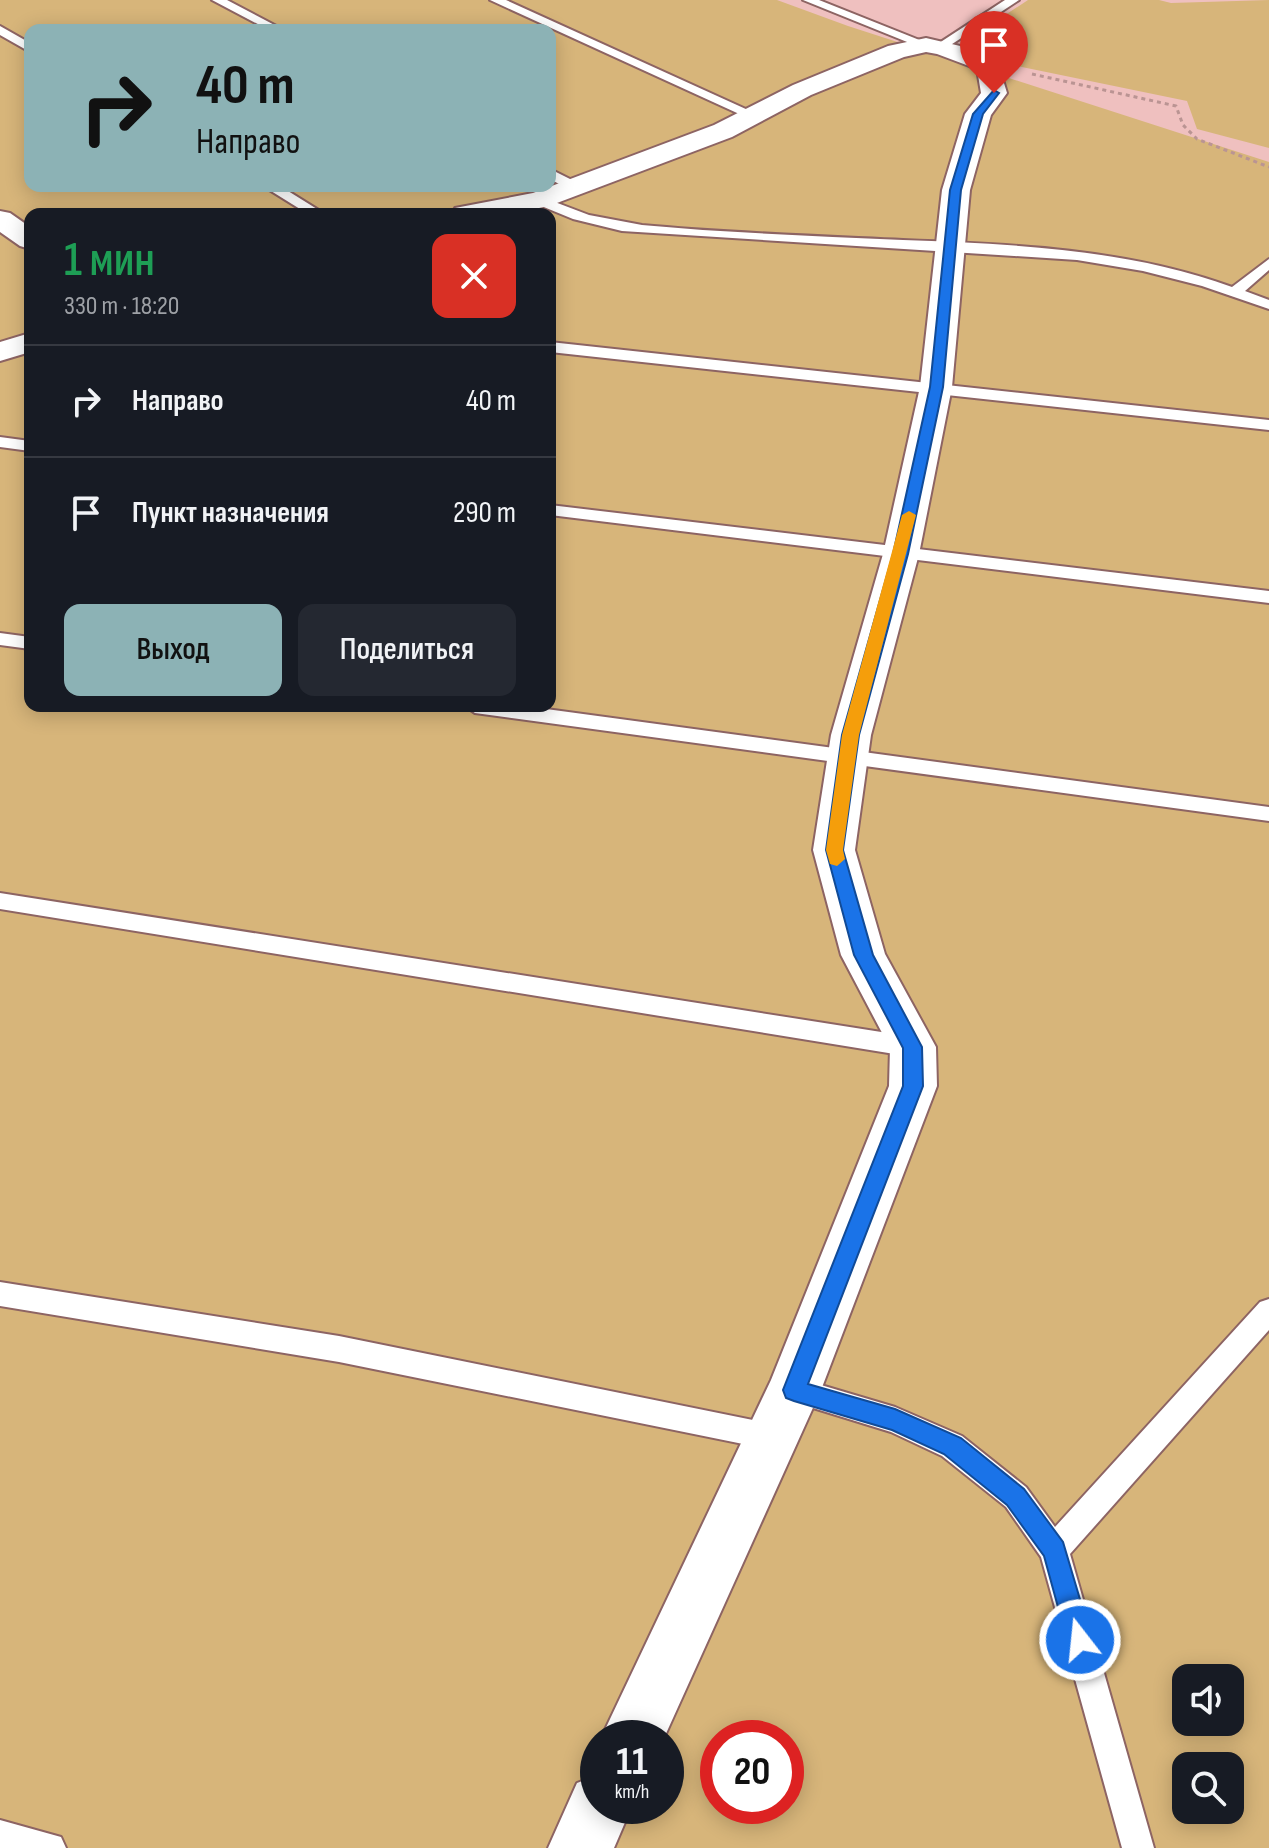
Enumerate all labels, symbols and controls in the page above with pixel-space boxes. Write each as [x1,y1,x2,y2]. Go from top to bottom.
pin [960,11,1028,93]
icon: arrive [972,23,1016,67]
text: 40 m [196,53,295,120]
icon: right [64,56,168,160]
text: Направо [196,121,300,164]
text: 1 мин [64,232,155,289]
button: close [432,234,516,318]
text: 330 m · 18:20 [64,291,179,322]
icon: right [64,379,108,423]
text: Направо [132,383,224,419]
text: 40 m [466,383,516,419]
icon: arrive [64,491,108,535]
text: Пункт назначения [132,495,329,531]
text: 290 m [453,495,516,531]
button: Выход [64,604,282,696]
button: Поделиться [298,604,516,696]
position arrow [1038,1598,1122,1682]
map controls [1172,1664,1244,1824]
button: sound [1172,1664,1244,1736]
speed limit sign: 20 [700,1720,804,1824]
text: 11 [616,1738,648,1786]
button: search [1172,1752,1244,1824]
text: km/h [615,1780,649,1804]

